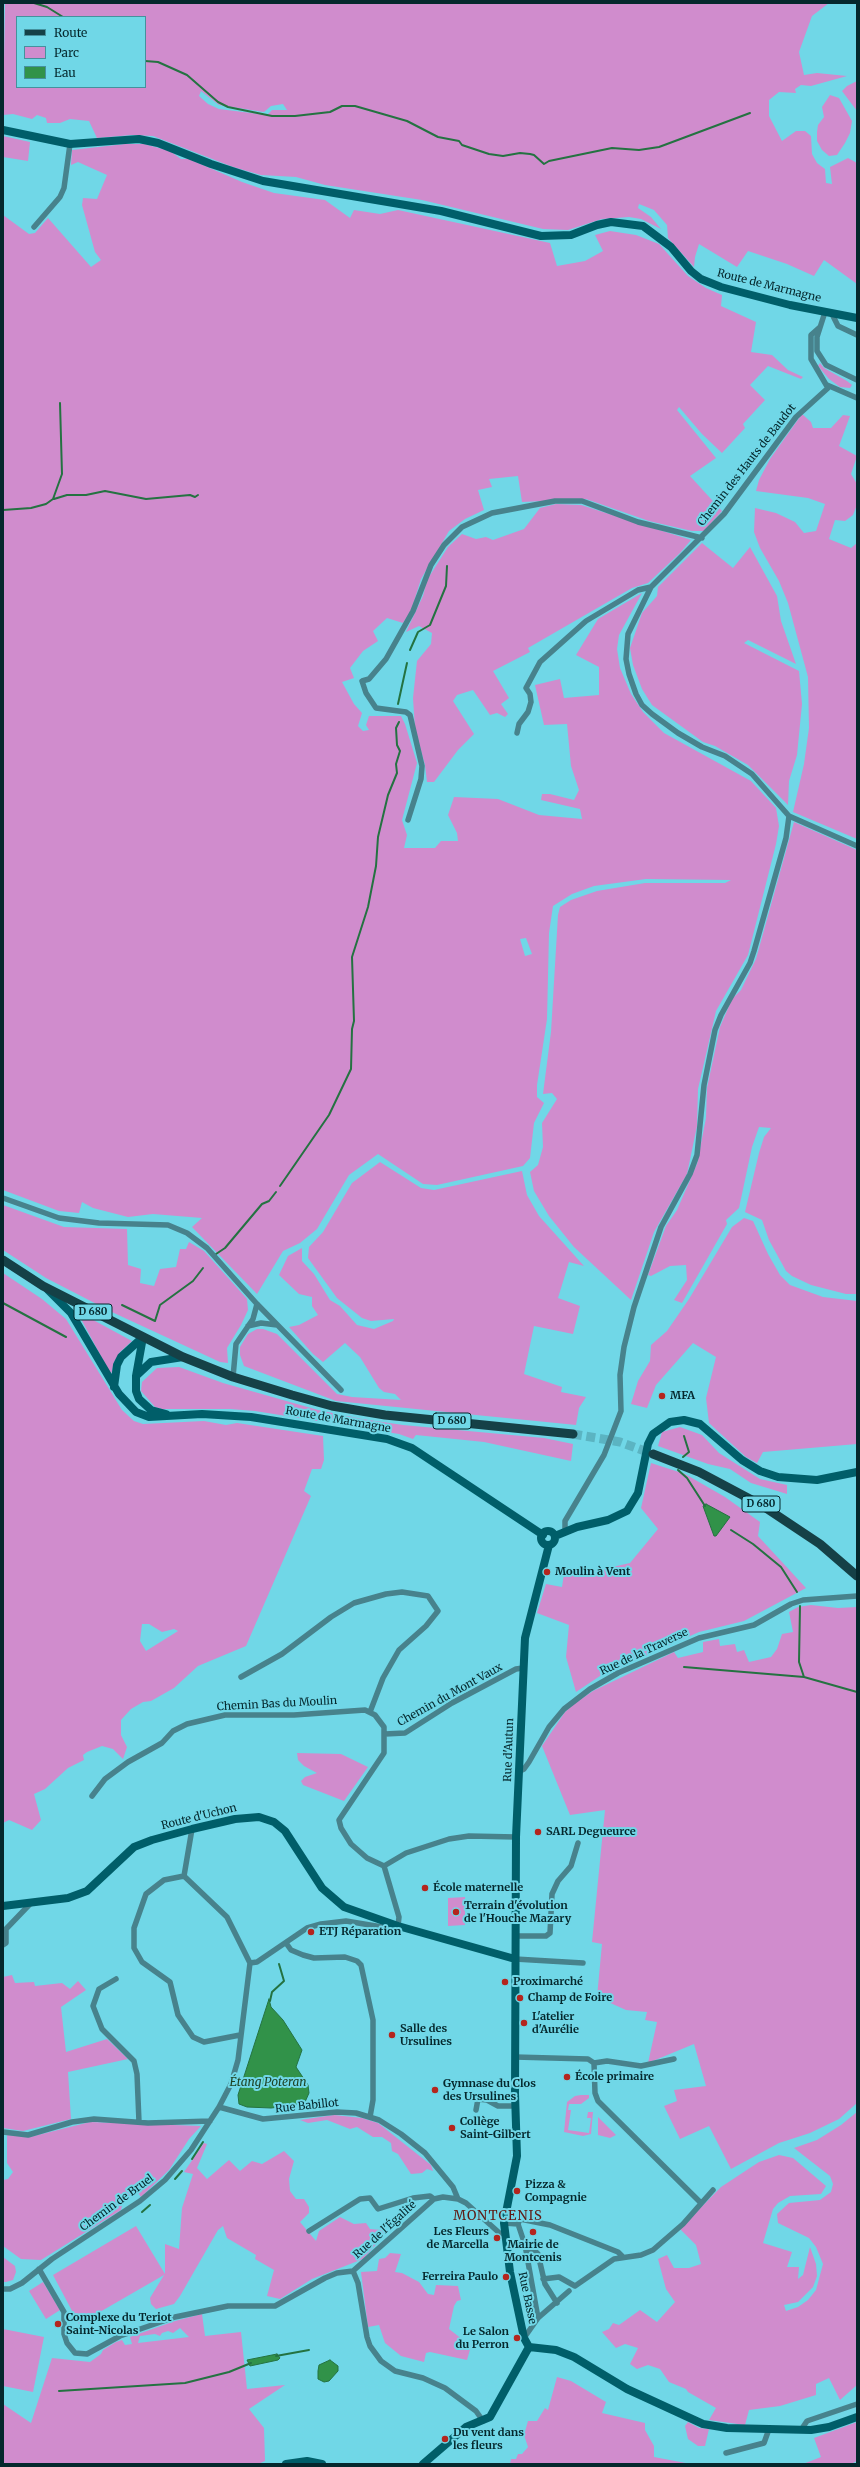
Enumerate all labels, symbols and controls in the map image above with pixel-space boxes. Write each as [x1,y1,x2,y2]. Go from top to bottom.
legend [16,16,146,88]
text: Route [54,25,87,40]
text: Parc [54,45,79,60]
text: Eau [54,65,76,80]
street label: Route de Marmagne [716,267,822,305]
street label: Chemin des Hauts de Baudot [695,401,799,529]
road number: D 680 [74,1304,112,1320]
place label: MFA [670,1389,695,1403]
marker: MFA [657,1391,667,1401]
street label: Route de Marmagne [284,1404,392,1436]
road number: D 680 [433,1413,471,1429]
road number: D 680 [742,1496,780,1512]
place label: Moulin à Vent [555,1565,630,1579]
marker: Moulin à Vent [542,1567,552,1577]
street label: Rue de la Traverse [598,1626,690,1678]
street label: Chemin du Mont Vaux [395,1661,505,1729]
street label: Chemin Bas du Moulin [216,1694,338,1714]
street label: Rue d'Autun [501,1718,517,1782]
street label: Route d'Uchon [160,1801,238,1833]
place label: SARL Degueurce [546,1825,636,1839]
marker: SARL Degueurce [533,1827,543,1837]
place label: École maternelle [433,1881,523,1895]
marker: École maternelle [420,1883,430,1893]
place label: Terrain d'évolution de l'Houche Mazary [464,1899,571,1925]
marker: Terrain d'évolution de l'Houche Mazary [451,1907,461,1917]
place label: ETJ Réparation [319,1925,401,1939]
marker: ETJ Réparation [306,1927,316,1937]
place label: Proximarché [513,1975,583,1989]
marker: Proximarché [500,1977,510,1987]
place label: Champ de Foire [528,1991,612,2005]
marker: Champ de Foire [515,1993,525,2003]
place label: L'atelier d'Aurélie [532,2010,579,2036]
marker: L'atelier d'Aurélie [519,2018,529,2028]
place label: Salle des Ursulines [400,2022,452,2048]
marker: Salle des Ursulines [387,2030,397,2040]
place label: École primaire [575,2070,654,2084]
marker: École primaire [562,2072,572,2082]
water label: Étang Poteran [229,2076,307,2090]
place label: Gymnase du Clos des Ursulines [443,2077,536,2103]
marker: Gymnase du Clos des Ursulines [430,2085,440,2095]
street label: Rue Babillot [275,2096,339,2116]
place label: Collège Saint-Gilbert [460,2115,531,2141]
marker: Collège Saint-Gilbert [447,2123,457,2133]
street label: Chemin de Bruel [78,2172,156,2234]
place label: Pizza & Compagnie [525,2178,587,2204]
marker: Pizza & Compagnie [512,2186,522,2196]
street label: Rue de l'Égalité [351,2198,419,2262]
district label: MONTCENIS [453,2208,543,2224]
place label: Les Fleurs de Marcella [427,2225,489,2251]
marker: Mairie de Montcenis [528,2227,538,2237]
marker: Les Fleurs de Marcella [492,2233,502,2243]
place label: Mairie de Montcenis [504,2238,562,2264]
place label: Ferreira Paulo [422,2270,498,2284]
street label: Rue Basse [515,2271,539,2325]
marker: Ferreira Paulo [501,2272,511,2282]
place label: Complexe du Teriot Saint-Nicolas [66,2311,172,2337]
marker: Complexe du Teriot Saint-Nicolas [53,2319,63,2329]
place label: Le Salon du Perron [455,2325,509,2351]
marker: Le Salon du Perron [512,2333,522,2343]
place label: Du vent dans les fleurs [453,2426,524,2452]
marker: Du vent dans les fleurs [440,2434,450,2444]

